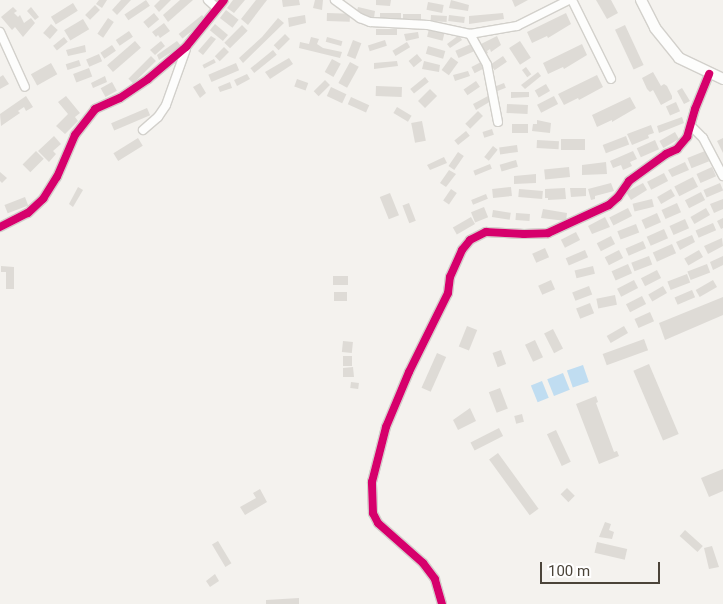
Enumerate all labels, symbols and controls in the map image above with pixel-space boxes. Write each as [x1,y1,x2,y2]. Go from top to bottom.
scale bar [543,552,663,584]
text: 100 m [548,562,590,580]

